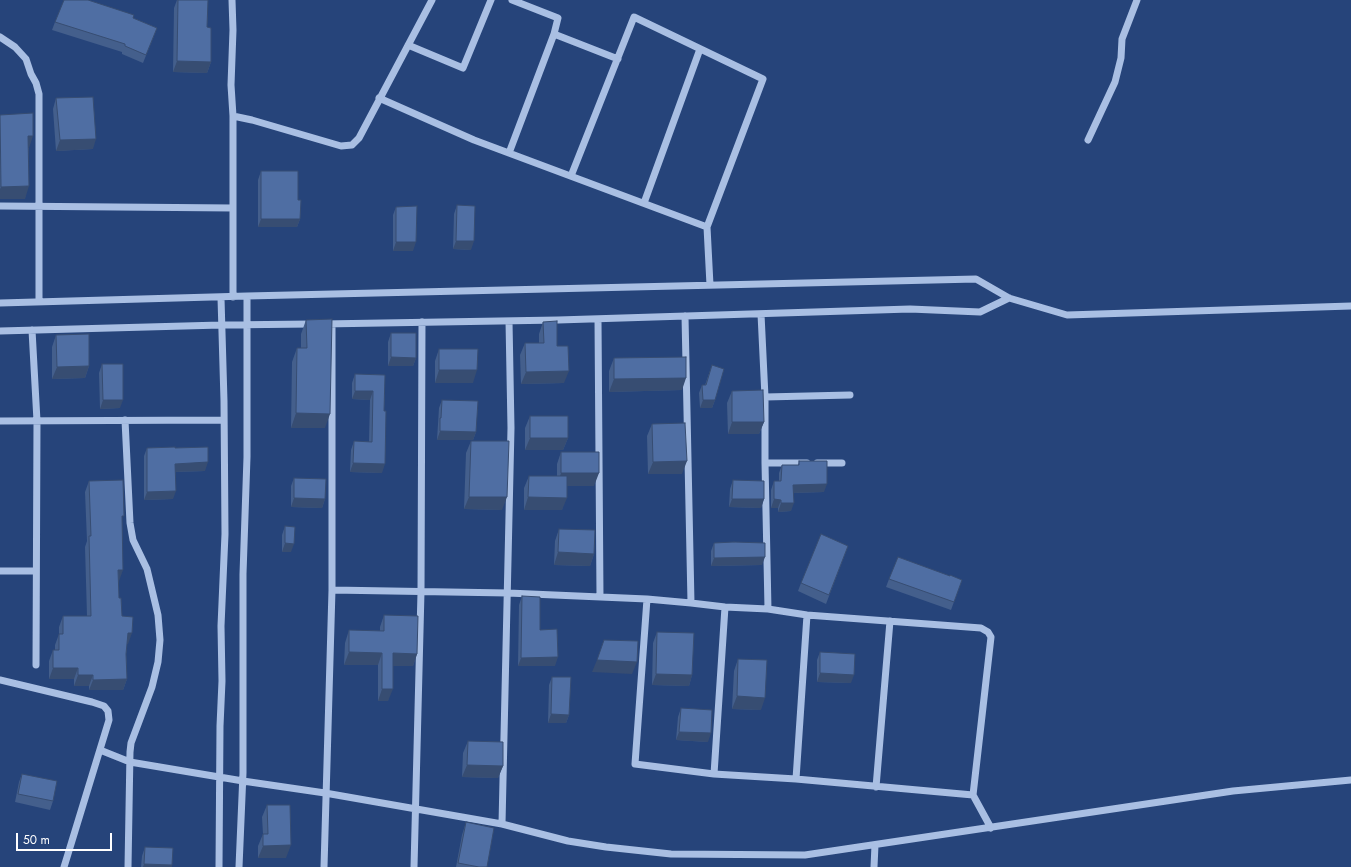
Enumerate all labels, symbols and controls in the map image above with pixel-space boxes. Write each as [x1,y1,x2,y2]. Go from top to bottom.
scale bar [18,825,114,851]
text: 50 m [23,831,50,849]

